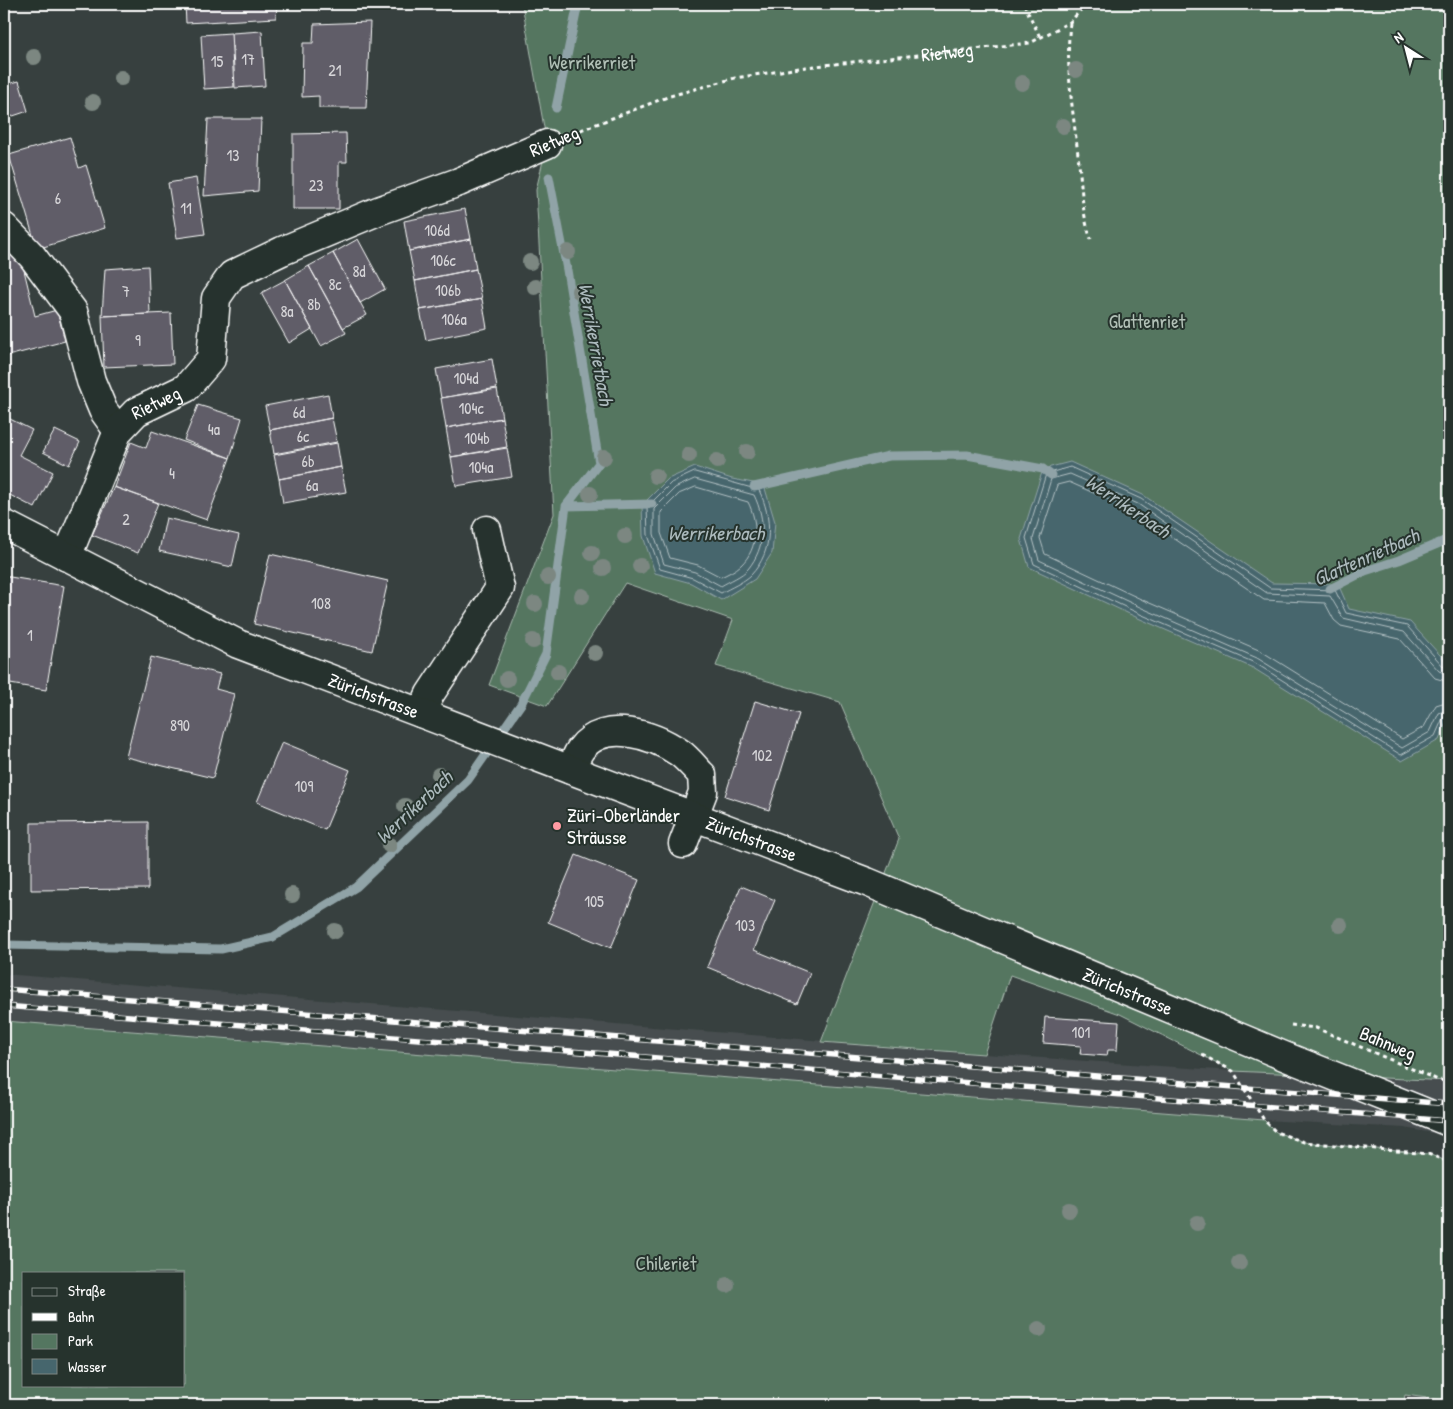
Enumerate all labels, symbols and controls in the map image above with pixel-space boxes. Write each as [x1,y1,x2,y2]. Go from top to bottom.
north arrow [1380,22,1430,72]
text: N [1389,27,1407,47]
street label: Rietweg [920,36,974,68]
house number: 17 [241,48,255,70]
park label: Werrikerriet [549,49,636,75]
house number: 15 [211,50,224,72]
house number: 21 [328,59,342,81]
street label: Rietweg [525,119,583,163]
house number: 13 [227,144,239,166]
house number: 23 [309,174,323,196]
house number: 6 [55,187,61,209]
house number: 11 [180,197,192,219]
house number: 106d [424,219,450,241]
house number: 106c [430,249,457,271]
house number: 8d [352,260,366,282]
house number: 8c [328,273,342,295]
house number: 106b [435,279,461,301]
house number: 7 [122,280,130,302]
water label: Werrikerrietbach [572,281,621,409]
house number: 8b [307,293,321,315]
house number: 8a [280,300,294,322]
house number: 106a [441,308,467,330]
park label: Glattenriet [1109,308,1186,334]
house number: 9 [135,329,141,351]
house number: 104d [453,367,479,389]
street label: Rietweg [127,380,185,425]
house number: 104c [458,397,484,419]
house number: 6d [293,401,305,423]
house number: 4a [208,418,220,440]
house number: 6c [297,425,310,447]
house number: 104b [464,427,490,449]
house number: 6b [302,450,314,472]
house number: 104a [468,456,494,478]
house number: 4 [169,462,175,484]
water label: Werrikerbach [1081,467,1177,545]
house number: 6a [306,474,318,496]
house number: 2 [122,508,130,530]
water label: Werrikerbach [668,519,766,546]
water label: Glattenrietbach [1309,521,1424,592]
house number: 108 [311,592,331,614]
house number: 1 [27,624,33,646]
street label: Zürichstrasse [325,666,423,724]
house number: 890 [170,714,190,736]
house number: 102 [752,744,773,766]
water label: Werrikerbach [369,763,459,849]
house number: 109 [295,775,314,797]
place label: Züri-Oberländer Sträusse [567,802,681,850]
street label: Zürichstrasse [702,809,801,867]
marker: Züri-Oberländer Sträusse [551,820,563,832]
house number: 105 [584,890,604,912]
house number: 103 [735,914,755,936]
street label: Zürichstrasse [1079,960,1177,1021]
street label: Bahnweg [1356,1020,1420,1066]
house number: 101 [1072,1021,1091,1043]
park label: Chileriet [636,1250,697,1276]
legend [22,1272,185,1386]
text: Straße [68,1280,106,1301]
text: Bahn [68,1306,95,1327]
text: Park [68,1330,93,1351]
text: Wasser [68,1356,107,1377]

